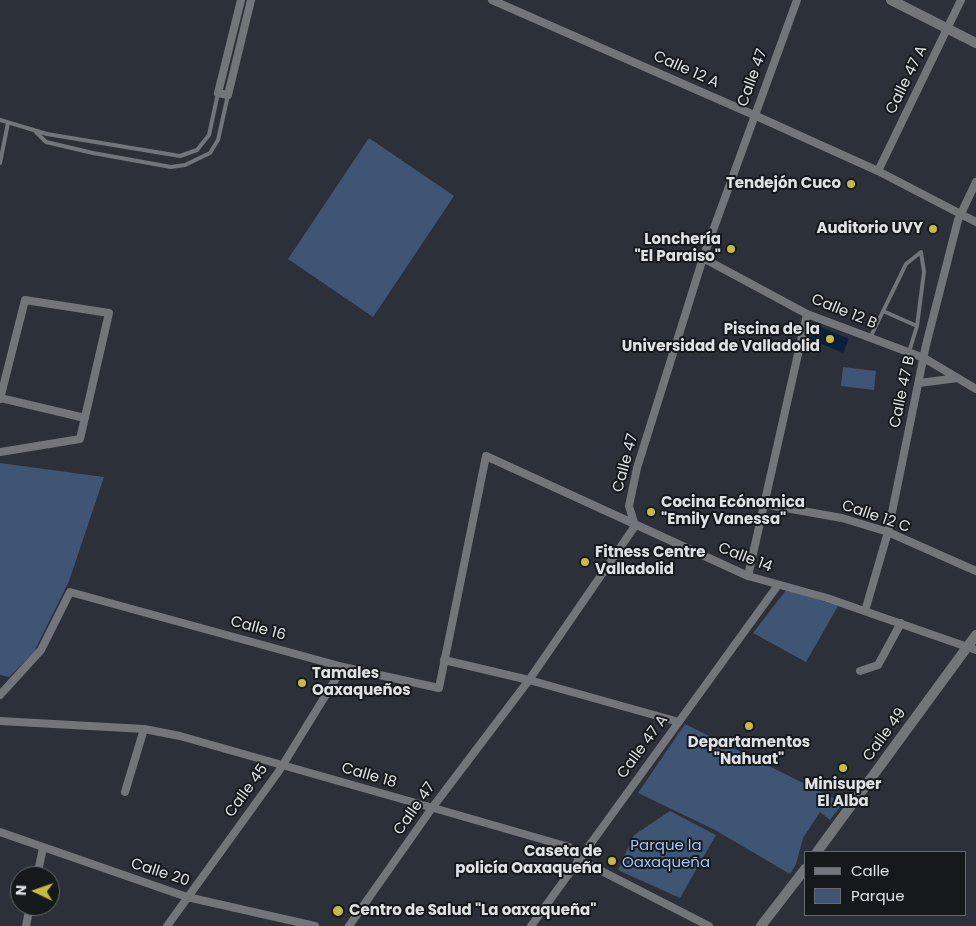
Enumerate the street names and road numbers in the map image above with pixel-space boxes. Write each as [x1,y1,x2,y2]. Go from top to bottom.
street label: Calle 47 A [883,43,931,117]
street label: Calle 47 [734,47,772,109]
street label: Calle 12 A [650,48,722,92]
street label: Calle 12 B [809,291,879,333]
street label: Calle 47 B [887,354,919,430]
street label: Calle 47 [610,432,642,494]
street label: Calle 12 C [839,497,913,537]
street label: Calle 14 [715,539,775,577]
street label: Calle 16 [228,613,288,645]
street label: Calle 49 [860,705,910,765]
street label: Calle 47 A [614,712,672,782]
street label: Calle 18 [339,760,399,792]
street label: Calle 45 [222,761,272,821]
street label: Calle 47 [390,779,440,839]
street label: Calle 20 [128,855,192,891]

